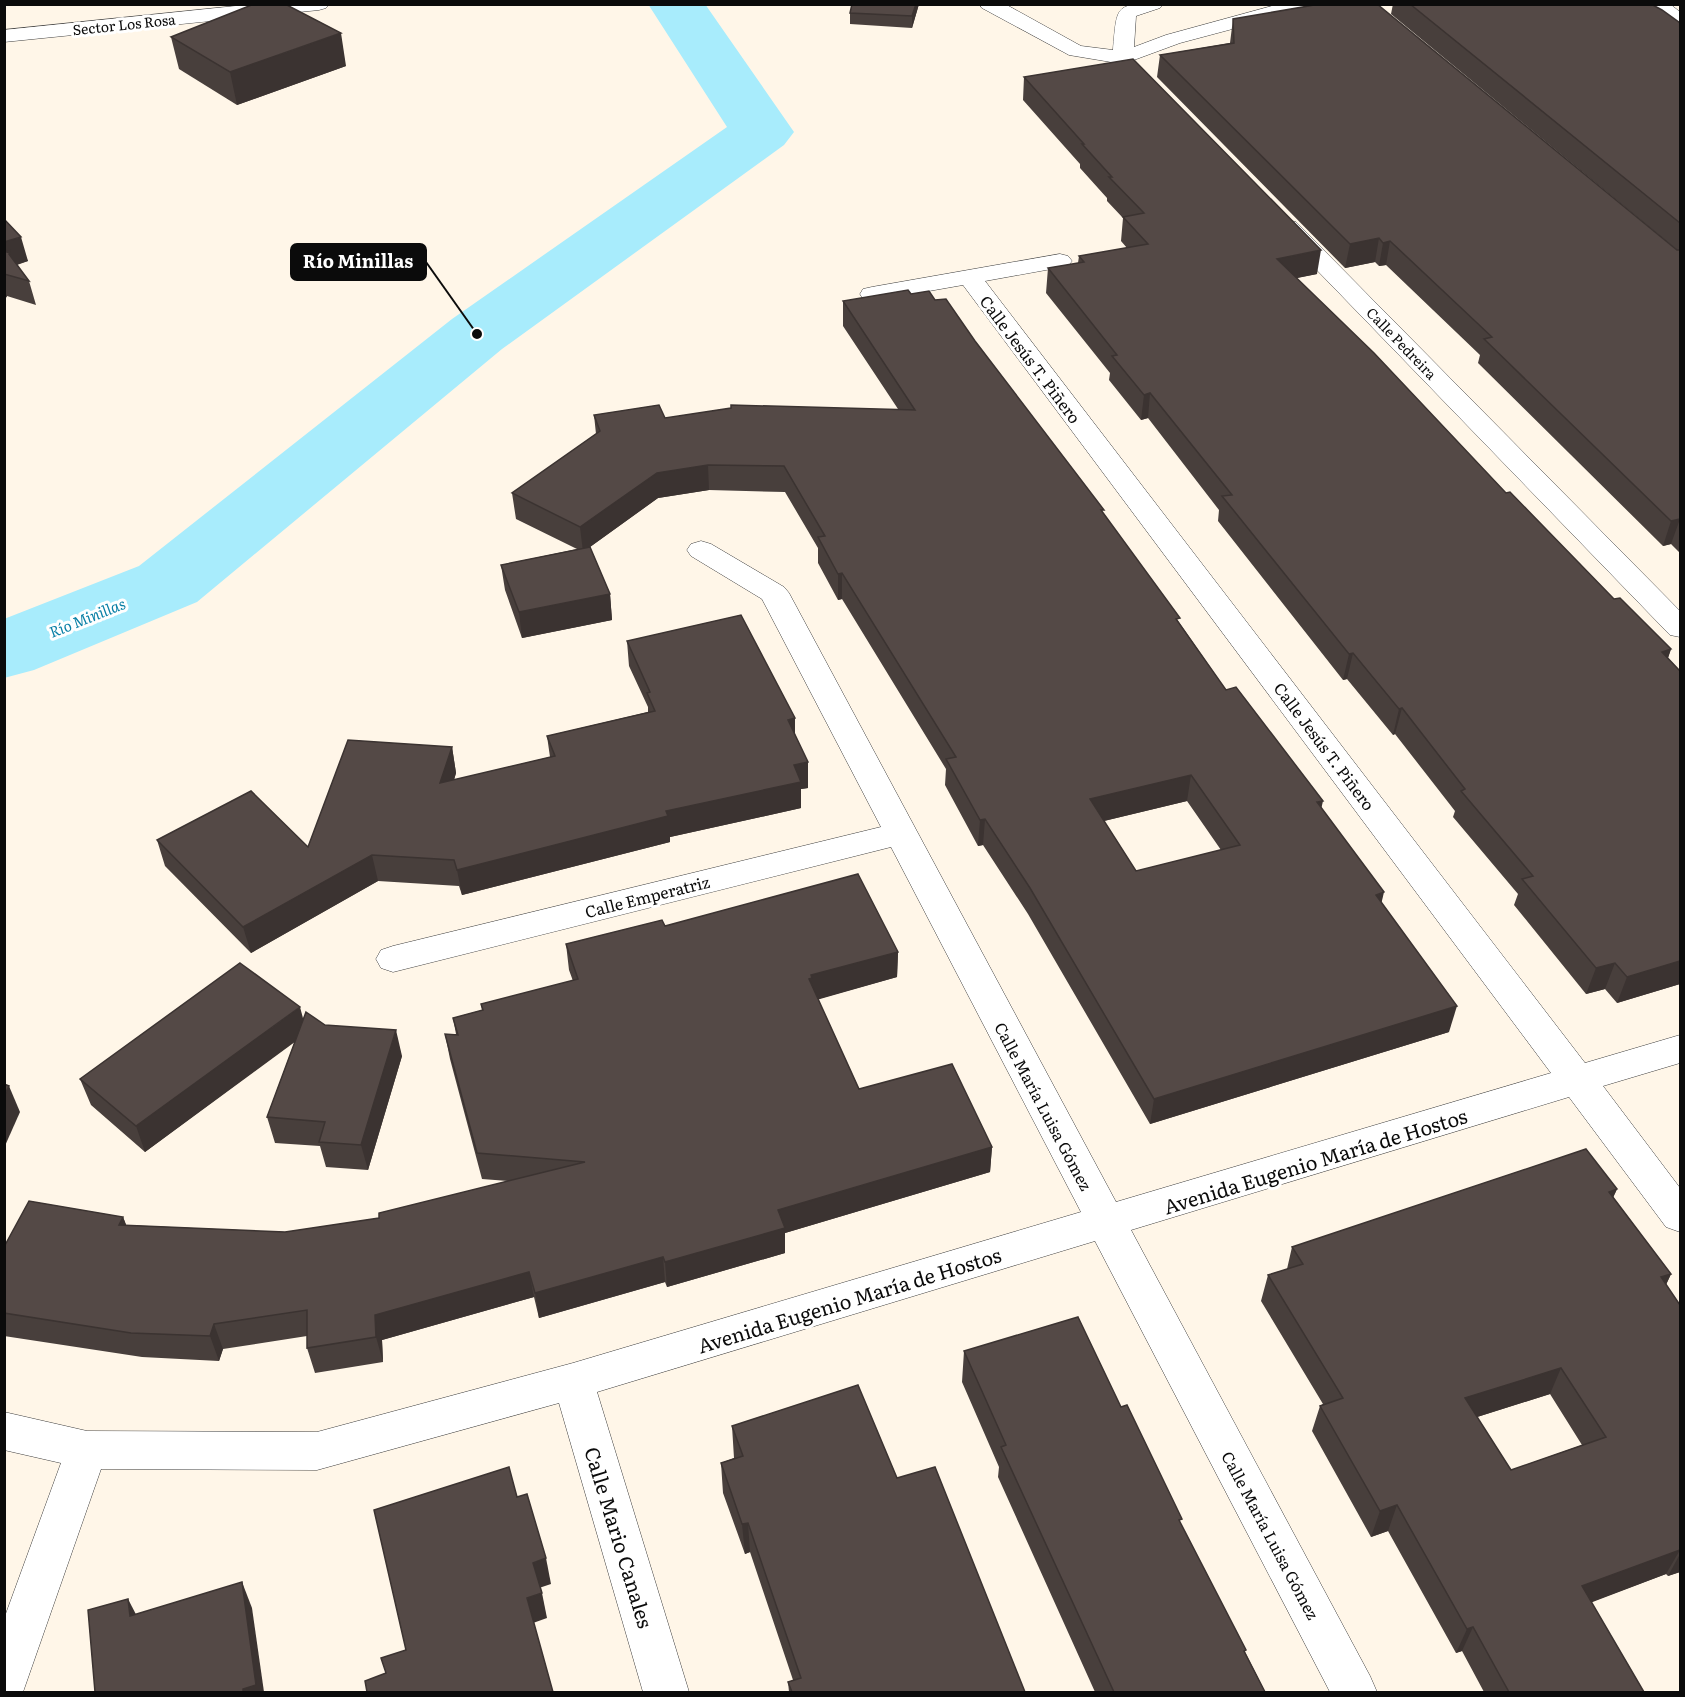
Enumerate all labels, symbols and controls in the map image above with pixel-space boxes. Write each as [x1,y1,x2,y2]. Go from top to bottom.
street label: Sector Los Rosa [72,9,177,39]
callout: Río Minillas [291,244,426,280]
text: Río Minillas [303,247,413,274]
street label: Calle Jesús T. Piñero [975,290,1087,428]
street label: Calle Pedreira [1362,303,1442,384]
water label: Río Minillas [45,591,129,643]
street label: Calle Jesús T. Piñero [1269,677,1381,815]
street label: Calle Emperatriz [582,869,712,923]
street label: Calle María Luisa Gómez [989,1018,1099,1195]
street label: Avenida Eugenio María de Hostos [1160,1099,1470,1221]
street label: Avenida Eugenio María de Hostos [694,1238,1004,1360]
street label: Calle Mario Canales [578,1443,662,1631]
street label: Calle María Luisa Gómez [1216,1447,1326,1624]

